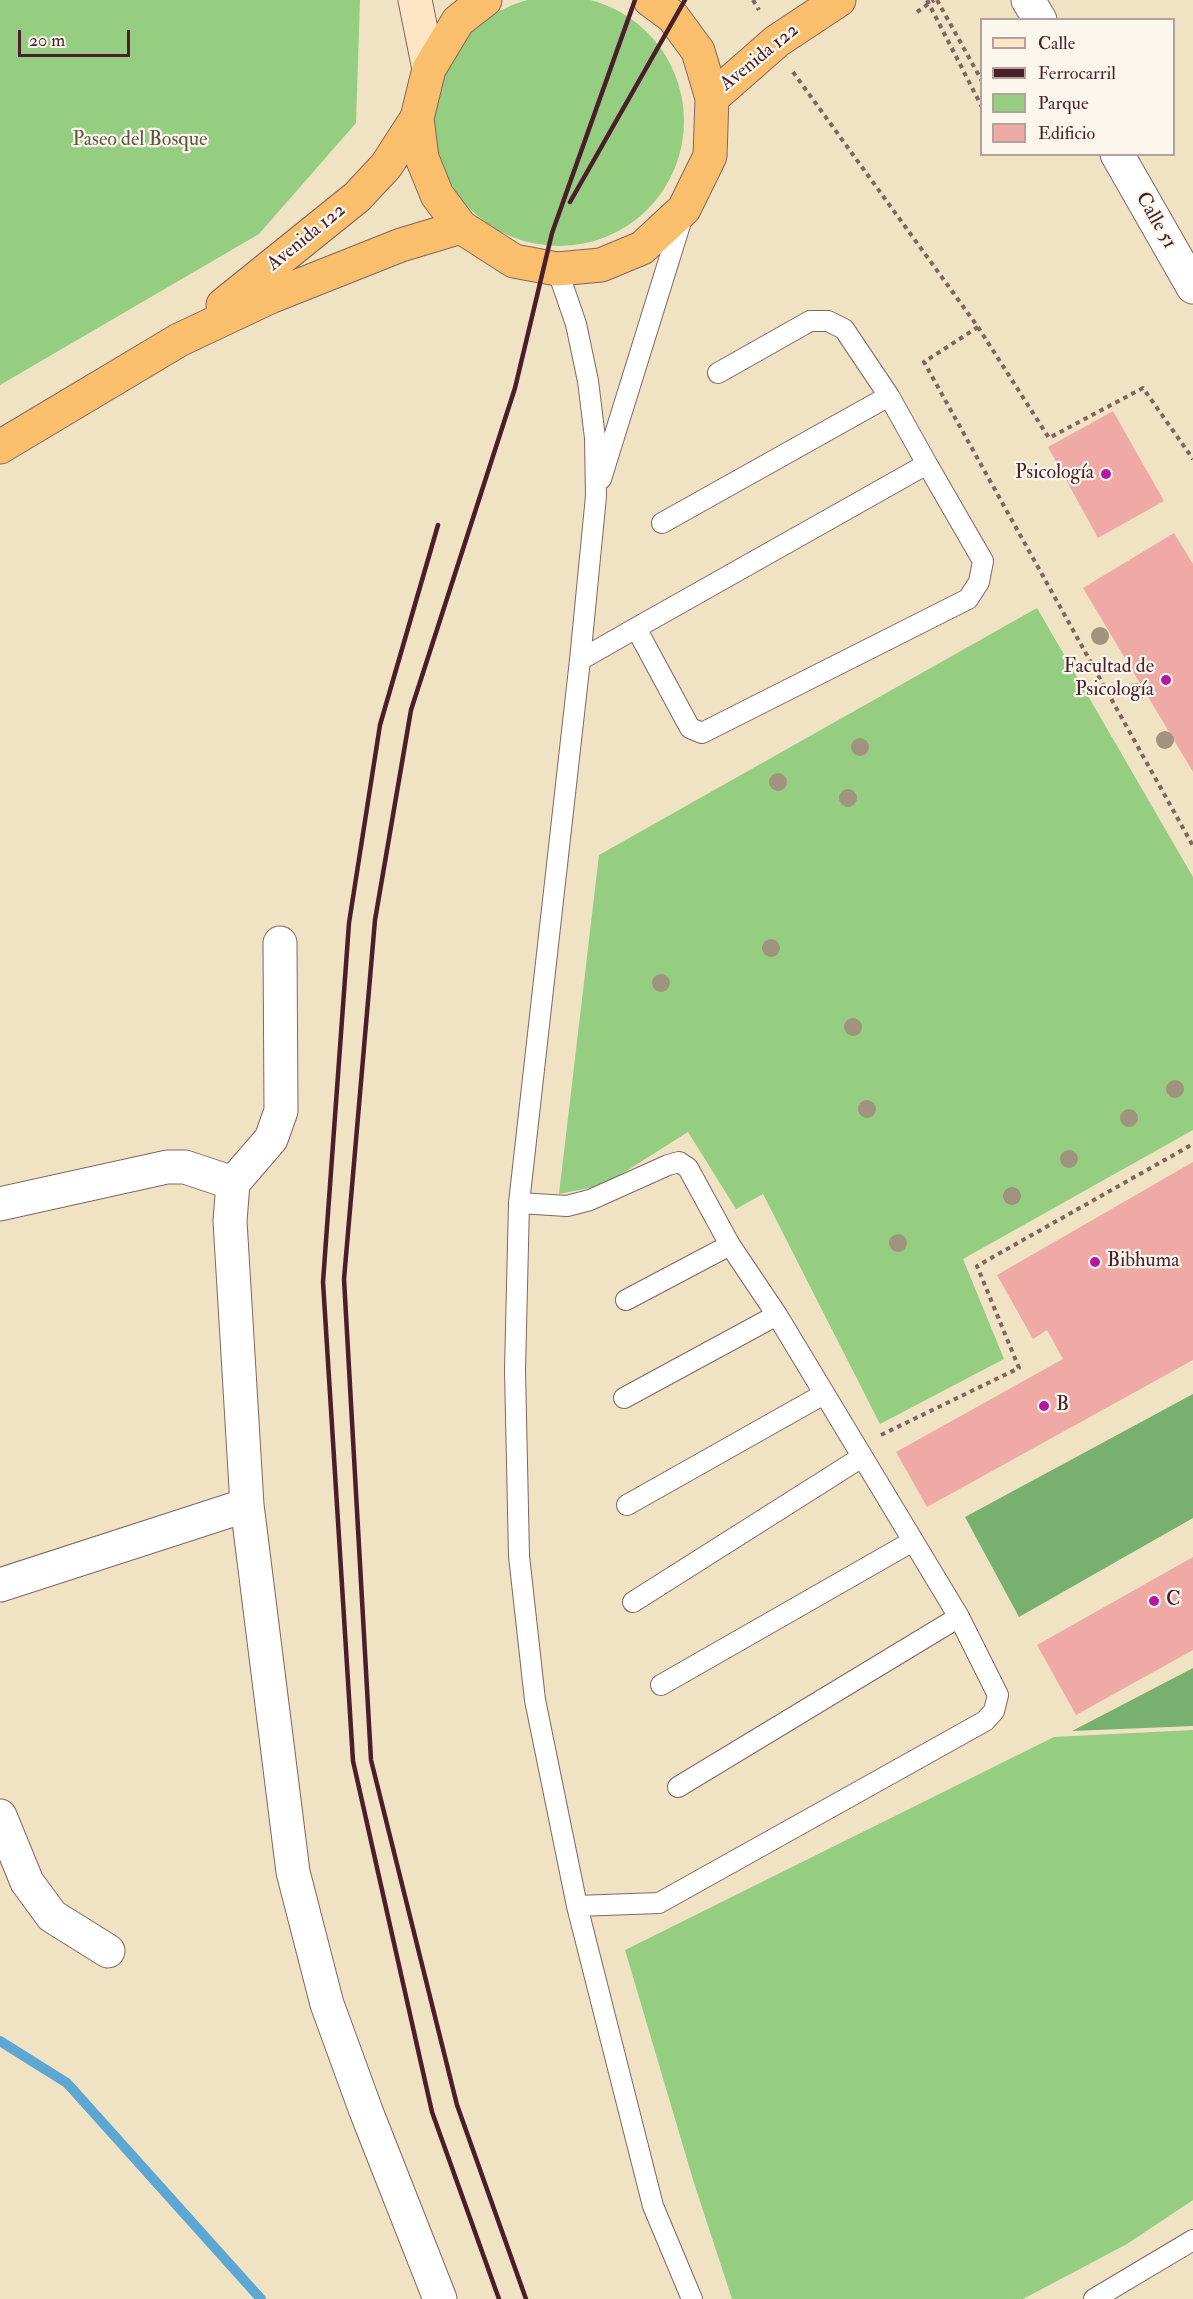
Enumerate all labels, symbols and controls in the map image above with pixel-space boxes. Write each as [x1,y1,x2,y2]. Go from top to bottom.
scale bar [21,18,134,56]
legend [980,18,1175,156]
street label: Avenida 122 [716,19,804,97]
text: 20 m [29,29,65,52]
text: Calle [1038,32,1075,55]
text: Ferrocarril [1038,62,1116,85]
text: Parque [1038,92,1088,115]
text: Edificio [1038,122,1095,145]
park label: Paseo del Bosque [73,129,207,153]
street label: Calle 51 [1129,188,1181,254]
street label: Avenida 122 [263,199,351,277]
place label: Psicología [1015,462,1094,486]
marker: Psicología [1099,467,1113,481]
place label: Facultad de Psicología [1063,656,1154,703]
marker: Facultad de Psicología [1159,673,1173,687]
place label: Bibhuma [1107,1250,1179,1274]
marker: Bibhuma [1088,1255,1102,1269]
place label: B [1056,1394,1069,1418]
marker: B [1037,1399,1051,1413]
place label: C [1166,1589,1181,1613]
marker: C [1147,1594,1161,1608]

